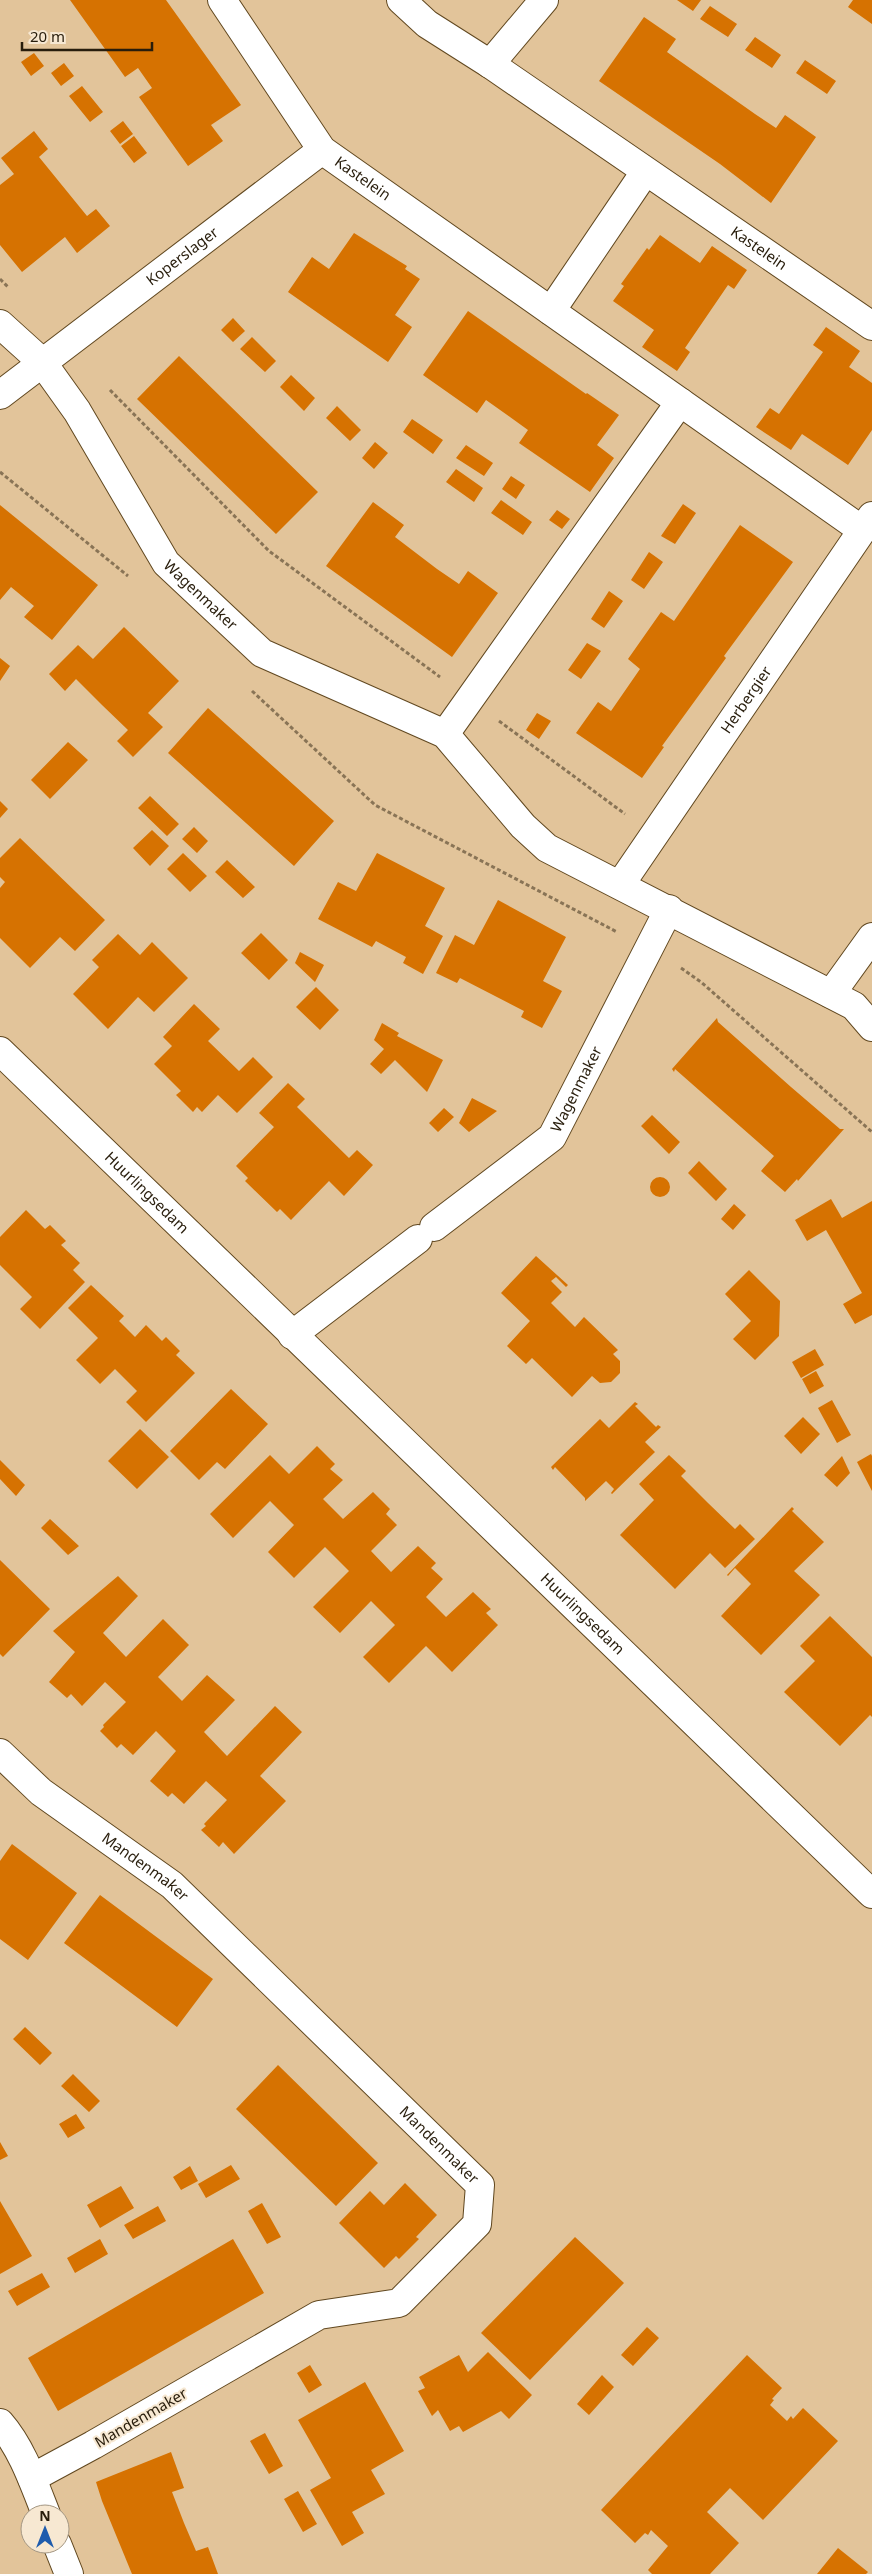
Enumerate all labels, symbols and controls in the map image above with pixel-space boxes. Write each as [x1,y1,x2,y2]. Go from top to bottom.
scale bar [22,20,152,52]
text: 20 m [30,26,65,46]
street label: Kastelein [331,151,395,204]
street label: Kastelein [727,221,792,274]
street label: Koperslager [141,222,222,289]
street label: Wagenmaker [160,555,242,634]
street label: Herbergier [715,662,776,737]
street label: Wagenmaker [545,1042,606,1135]
street label: Huurlingsedam [101,1147,194,1237]
street label: Huurlingsedam [537,1568,629,1659]
street label: Mandenmaker [98,1827,194,1905]
street label: Mandenmaker [396,2101,484,2188]
street label: Mandenmaker [91,2383,190,2452]
north arrow [20,2504,70,2554]
text: N [39,2506,51,2525]

